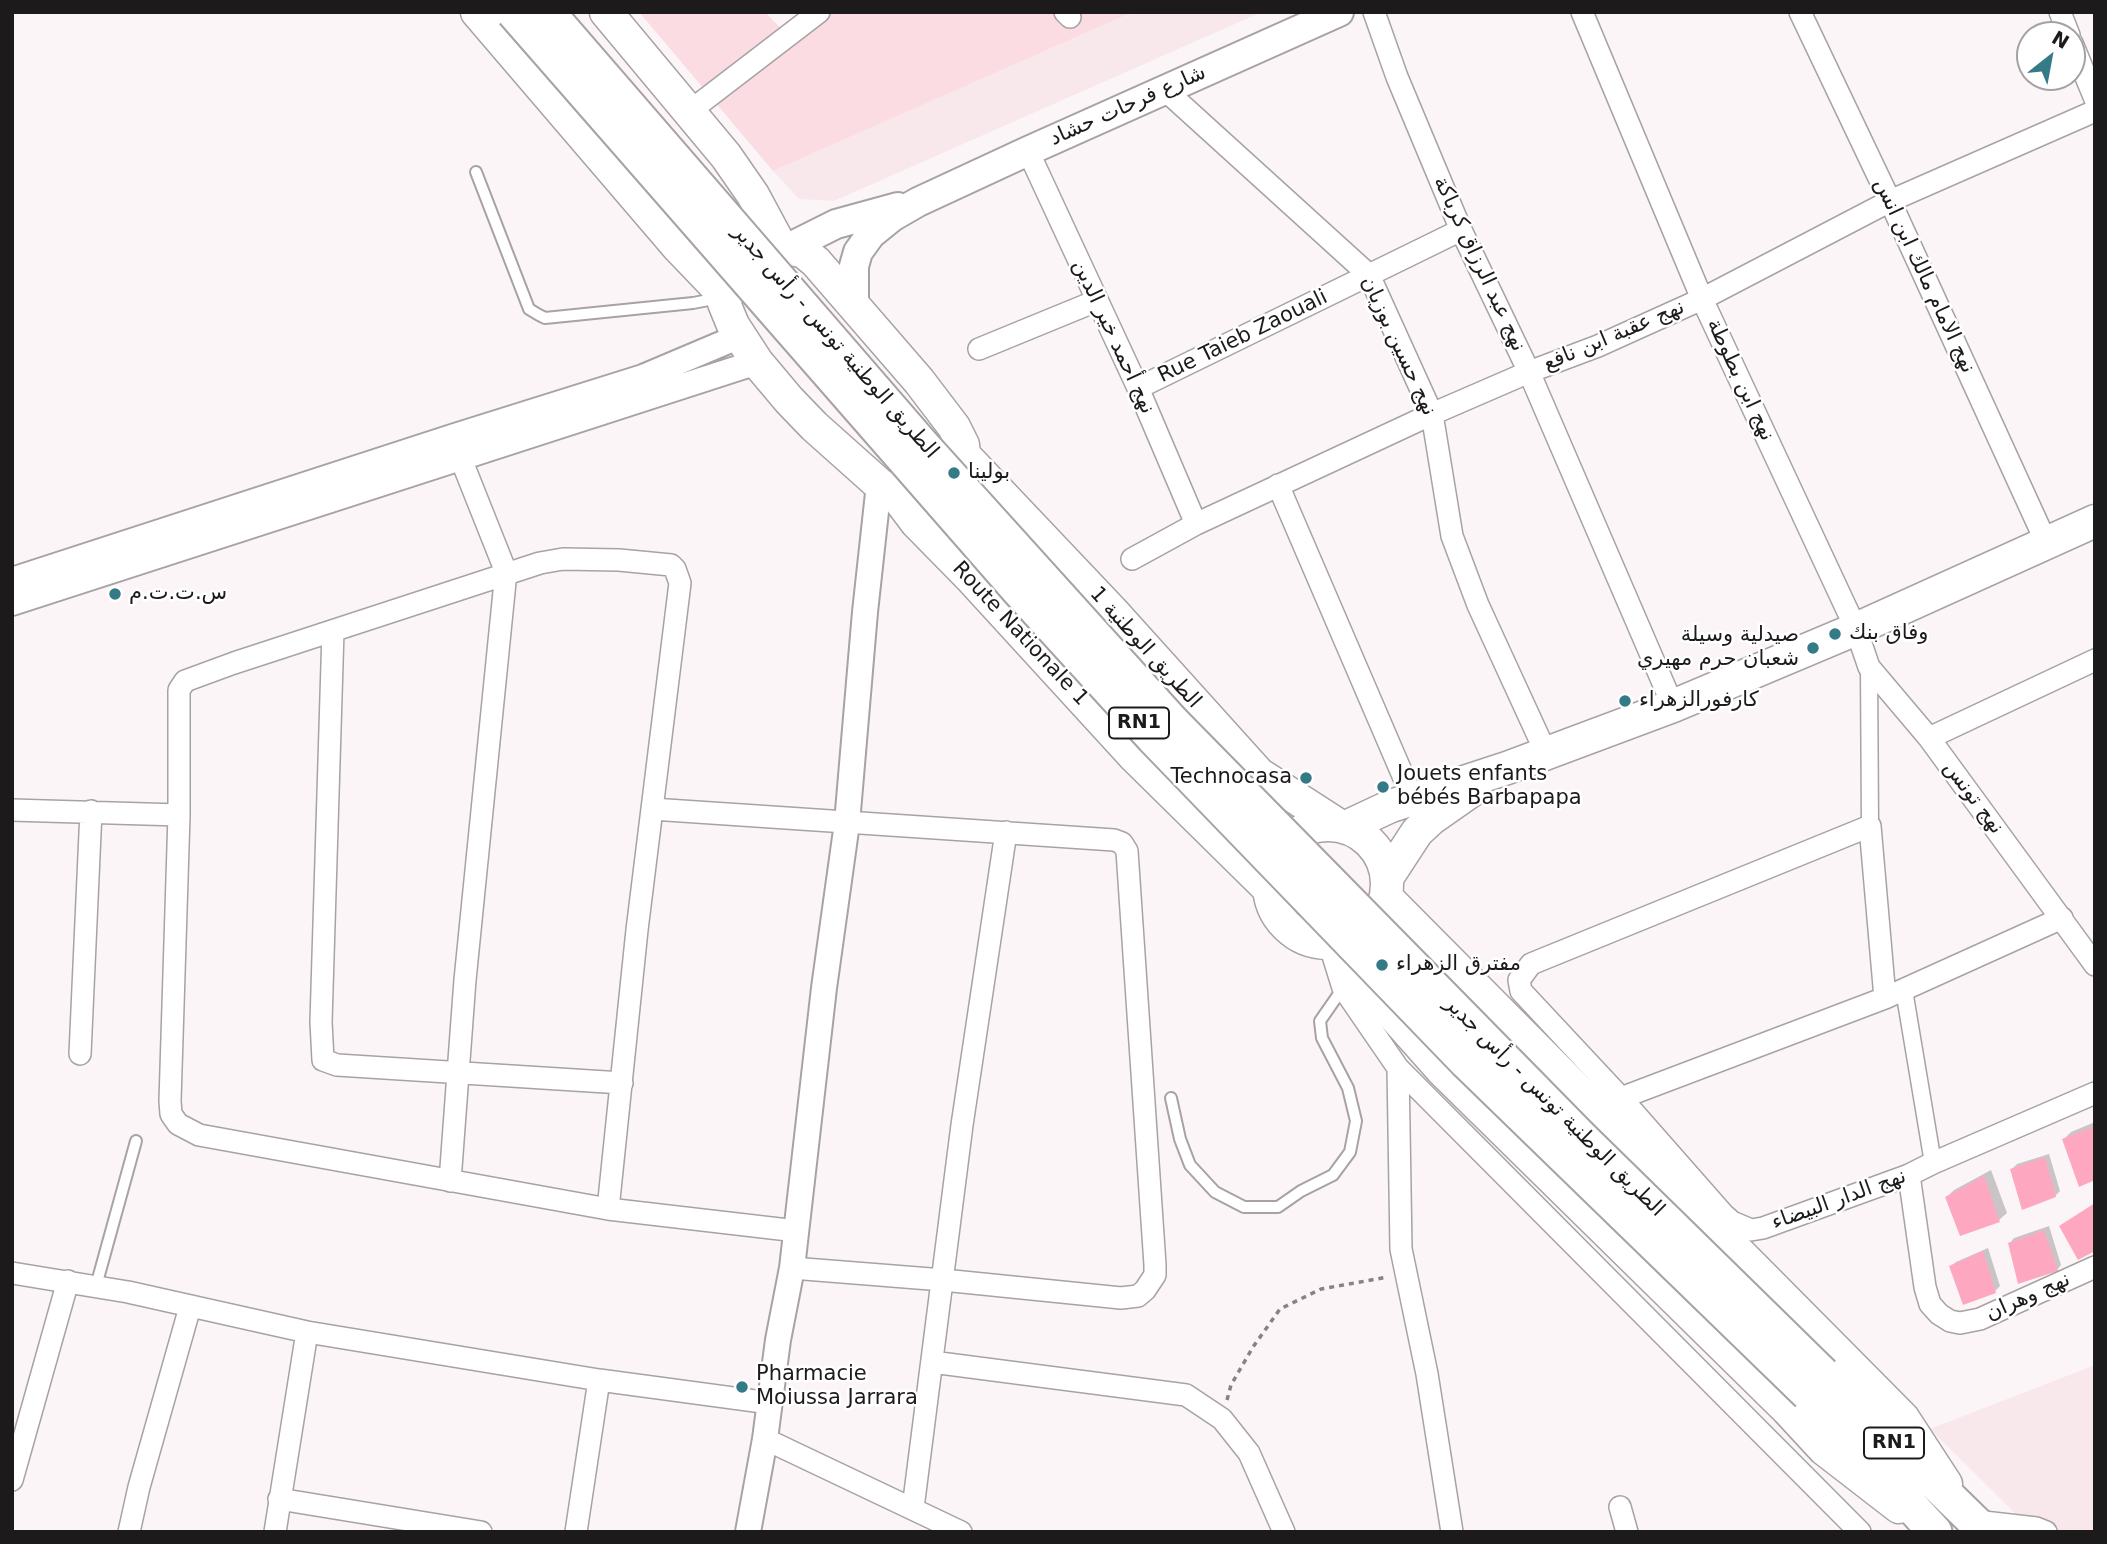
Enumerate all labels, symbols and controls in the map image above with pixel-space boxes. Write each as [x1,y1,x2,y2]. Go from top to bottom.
north arrow [2016,21,2086,91]
text: N [2048,26,2073,53]
street label: شارع فرحات حشاد [1046,60,1210,152]
street label: نهج عبد الرزاق كرباكة [1427,172,1531,356]
street label: نهج الامام مالك ابن انس [1868,175,1980,377]
street label: الطريق الوطنية تونس - رأس جدير [727,220,943,464]
street label: نهج أحمد خير الدين [1066,256,1160,418]
street label: نهج حسين بوزيان [1355,272,1441,420]
street label: Rue Taieb Zaouali [1154,285,1332,389]
street label: نهج عقبة ابن نافع [1540,295,1688,377]
street label: نهج ابن بطوطة [1701,315,1779,445]
place label: بولينا [968,460,1010,486]
marker: بولينا [946,465,962,481]
street label: Route Nationale 1 [947,557,1093,711]
place label: س.ت.ت.م [129,581,227,607]
street label: الطريق الوطنية 1 [1084,582,1206,714]
marker: س.ت.ت.م [107,586,123,602]
place label: وفاق بنك [1849,621,1928,647]
place label: صيدلية وسيلة شعبان حرم مهيري [1637,623,1799,673]
marker: وفاق بنك [1827,626,1843,642]
marker: صيدلية وسيلة شعبان حرم مهيري [1805,640,1821,656]
place label: كارفورالزهراء [1639,688,1759,714]
marker: كارفورالزهراء [1617,693,1633,709]
road number: RN1 [1109,708,1169,738]
street label: نهج تونس [1937,756,2009,840]
place label: Jouets enfants bébés Barbapapa [1397,762,1582,812]
place label: Technocasa [1171,765,1292,791]
marker: Technocasa [1298,770,1314,786]
marker: Jouets enfants bébés Barbapapa [1375,779,1391,795]
place label: مفترق الزهراء [1396,952,1521,978]
marker: مفترق الزهراء [1374,957,1390,973]
street label: الطريق الوطنية تونس - رأس جدير [1439,992,1669,1222]
street label: نهج الدار البيضاء [1768,1164,1910,1236]
street label: نهج وهران [1982,1267,2074,1327]
place label: Pharmacie Moiussa Jarrara [756,1362,918,1412]
marker: Pharmacie Moiussa Jarrara [734,1379,750,1395]
road number: RN1 [1864,1428,1924,1458]

